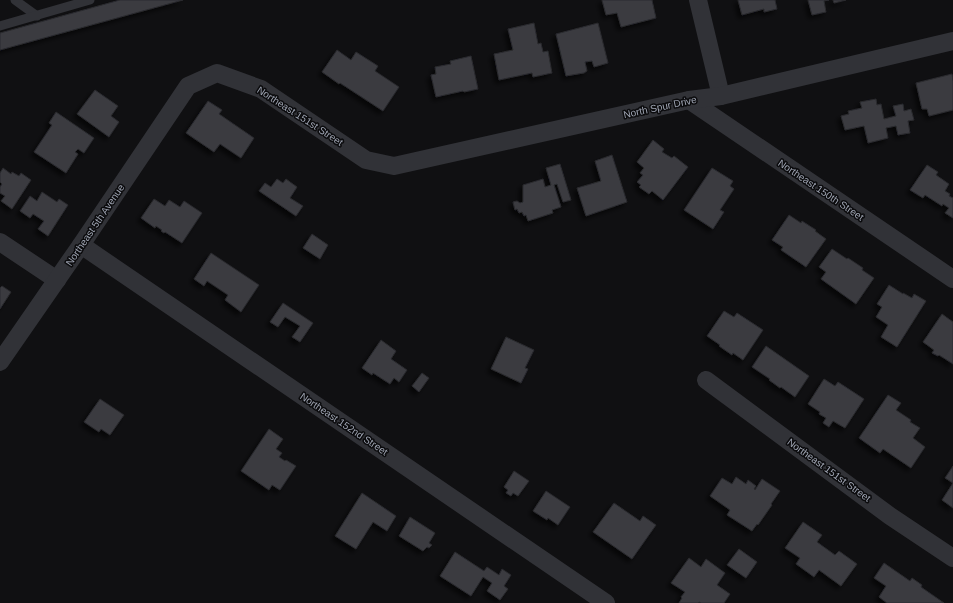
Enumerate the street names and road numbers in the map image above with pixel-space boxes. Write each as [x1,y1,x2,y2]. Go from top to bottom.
street label: Northeast 151st Street [255,84,345,148]
street label: North Spur Drive [622,94,698,120]
street label: Northeast 150th Street [776,157,866,223]
street label: Northeast 5th Avenue [64,182,127,268]
street label: Northeast 152nd Street [298,391,390,458]
street label: Northeast 151st Street [785,436,873,504]

